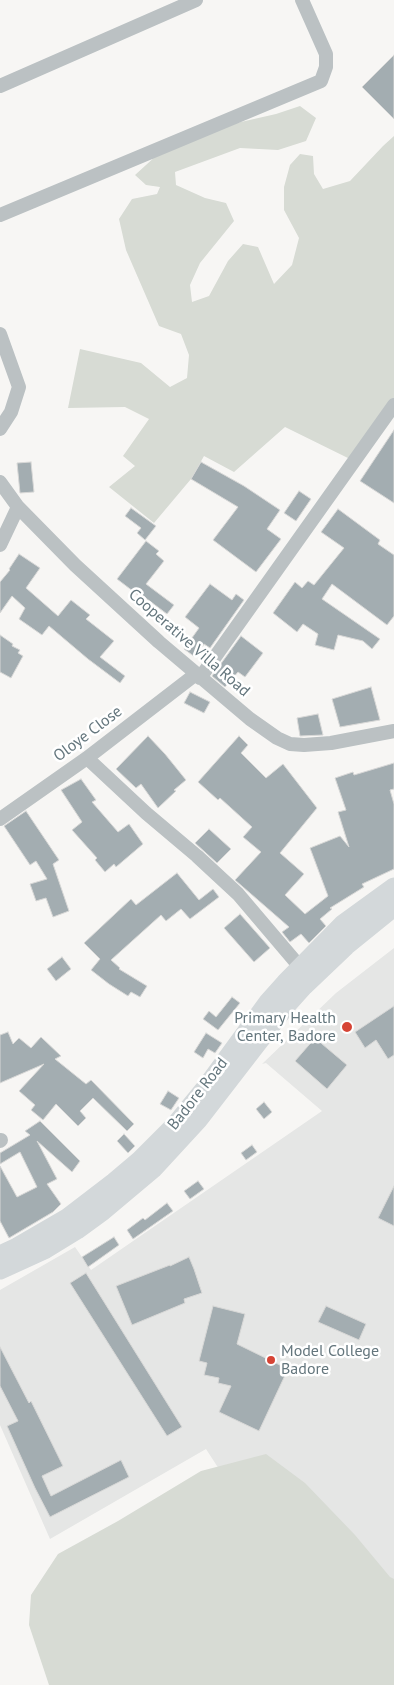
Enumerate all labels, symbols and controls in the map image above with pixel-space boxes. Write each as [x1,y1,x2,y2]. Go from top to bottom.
street label: Cooperative Villa Road [124,585,254,701]
street label: Oloye Close [50,702,126,766]
place label: Primary Health Center, Badore [234,1008,336,1046]
marker: Primary Health Center, Badore [340,1020,354,1034]
street label: Badore Road [164,1054,232,1134]
place label: Model College Badore [281,1341,379,1379]
marker: Model College Badore [265,1354,277,1366]

